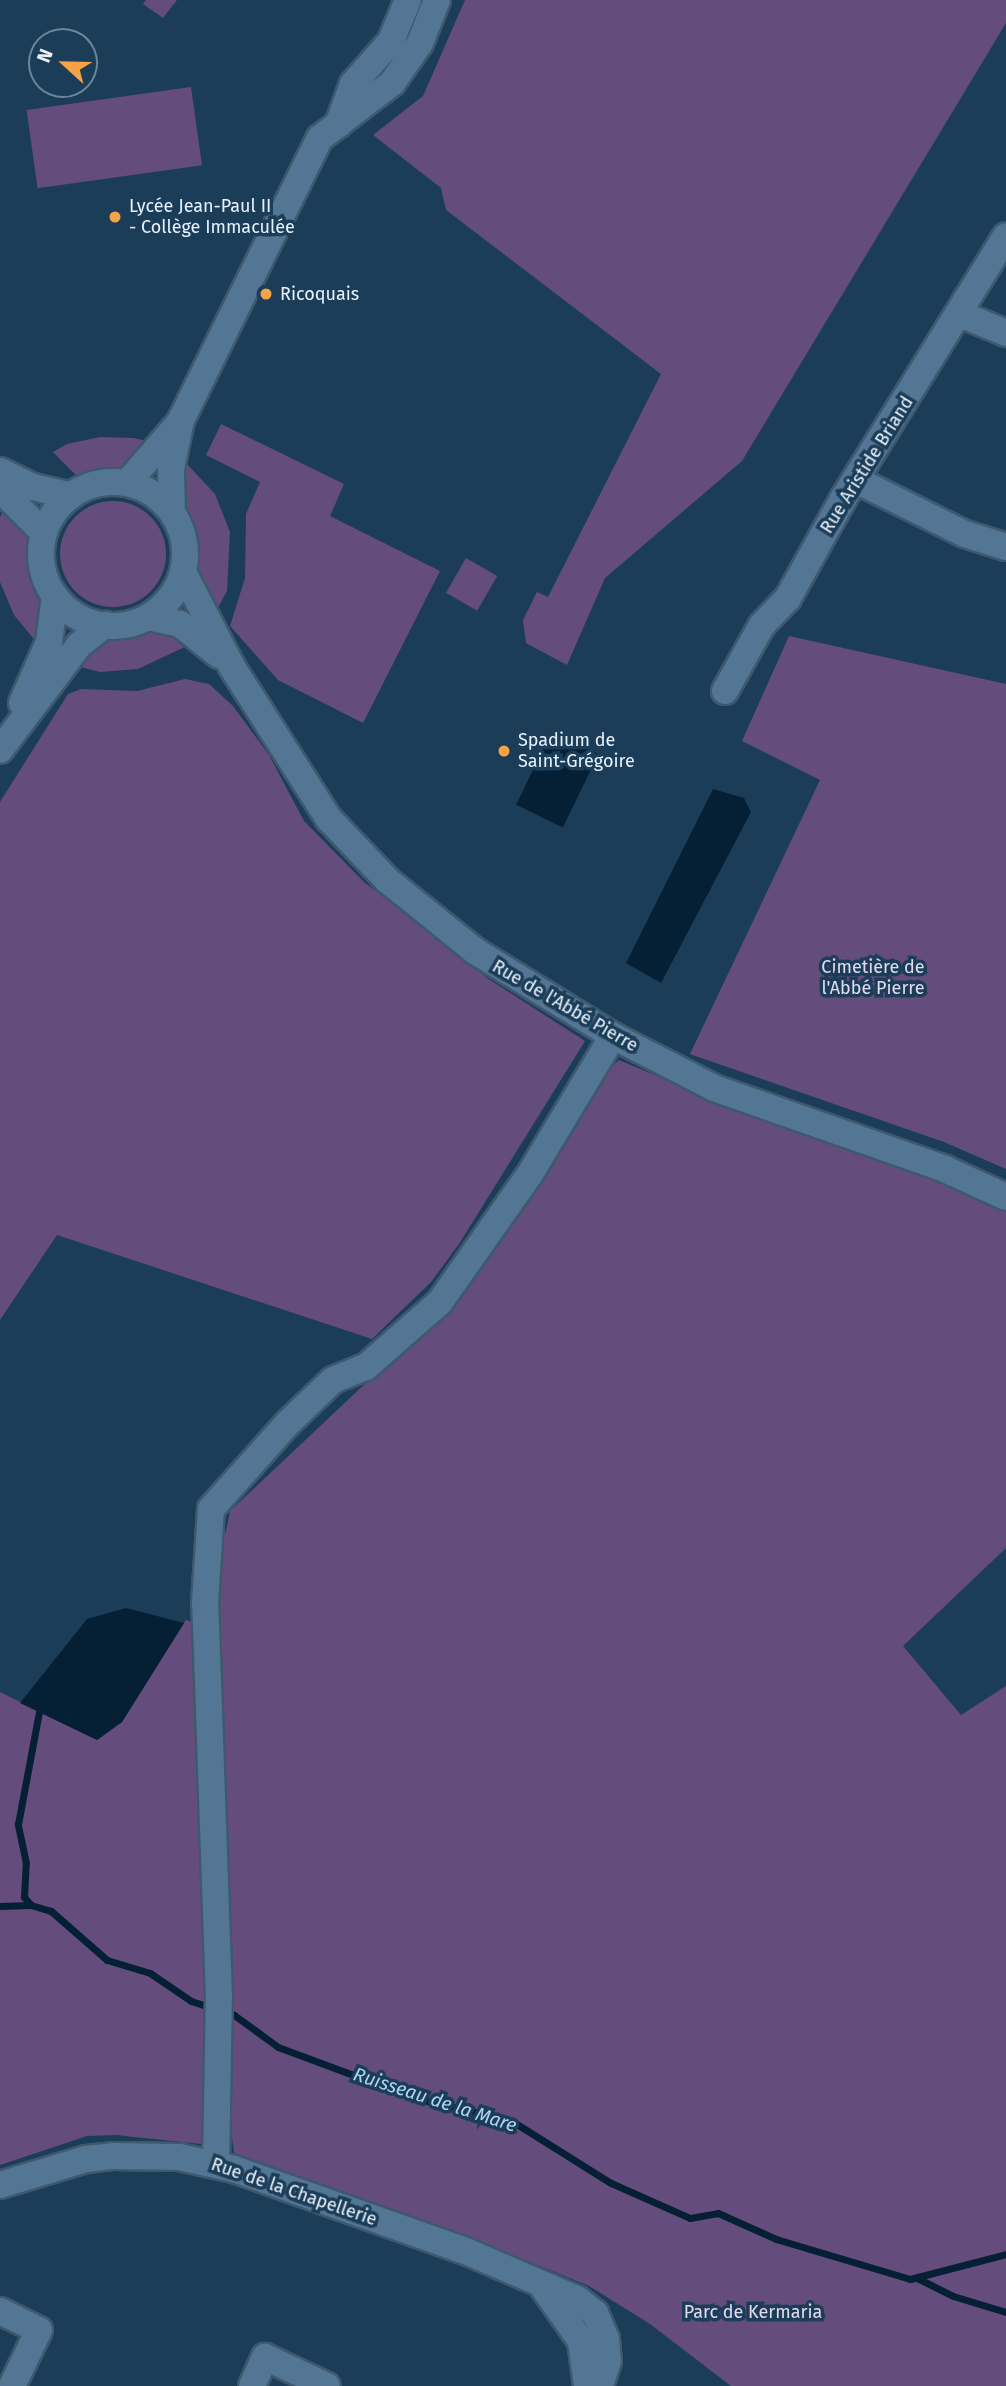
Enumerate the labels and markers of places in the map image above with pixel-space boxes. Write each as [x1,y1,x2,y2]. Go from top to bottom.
place label: Lycée Jean-Paul II - Collège Immaculée [129,196,295,238]
marker: Lycée Jean-Paul II - Collège Immaculée [107,209,123,225]
place label: Ricoquais [280,283,359,305]
marker: Ricoquais [258,286,274,302]
place label: Spadium de Saint-Grégoire [518,730,635,772]
marker: Spadium de Saint-Grégoire [496,743,512,759]

